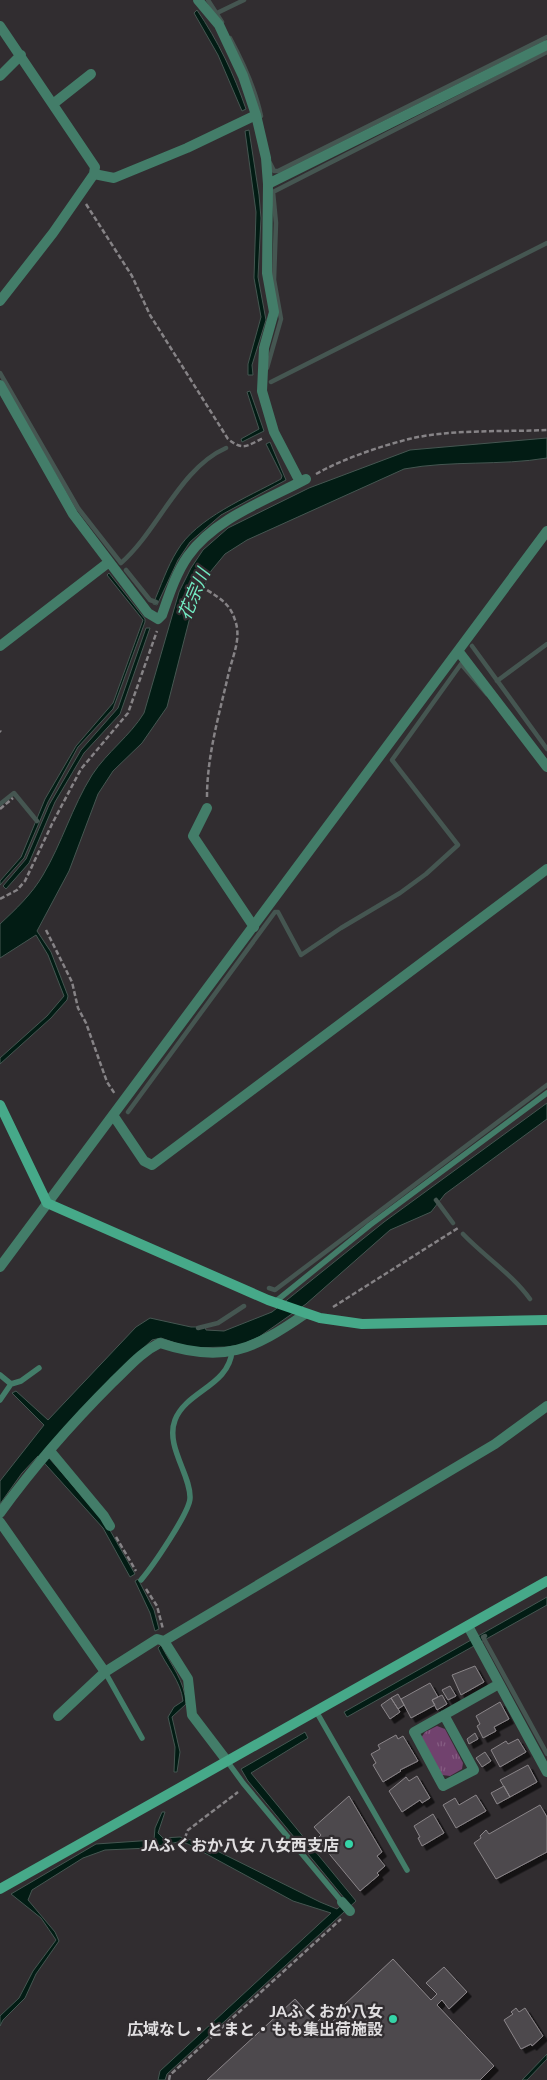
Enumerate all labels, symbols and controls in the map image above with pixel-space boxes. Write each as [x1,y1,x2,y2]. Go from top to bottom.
water label: 花宗川 [172,563,214,623]
place label: JAふくおか八女 八女西支店 [141,1835,339,1854]
marker: JAふくおか八女 八女西支店 [343,1838,355,1850]
place label: JAふくおか八女 広域なし・とまと・もも集出荷施設 [127,2001,383,2038]
marker: JAふくおか八女 広域なし・とまと・もも集出荷施設 [387,2013,399,2025]

